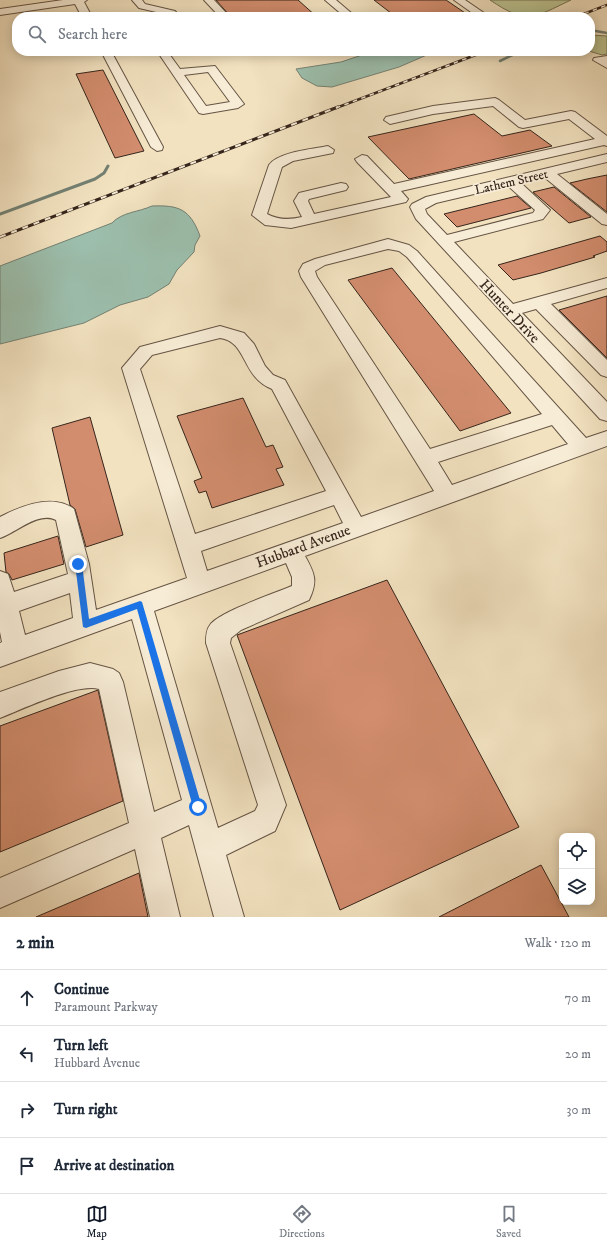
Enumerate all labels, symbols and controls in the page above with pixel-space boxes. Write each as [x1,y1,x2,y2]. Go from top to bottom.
search box [12,12,595,56]
icon: search [26,23,48,45]
text: Search here [58,25,127,44]
street label: Lathem Street [473,166,549,198]
street label: Hunter Drive [475,275,544,347]
street label: Hubbard Avenue [253,521,353,572]
route end [69,555,87,573]
route start [189,798,207,816]
map controls [559,833,595,905]
button: locate [559,833,595,869]
button: layers [559,869,595,905]
text: 2 min [16,932,54,954]
text: Walk · 120 m [525,935,591,951]
text: Continue [54,980,109,999]
icon: ahead [16,987,38,1009]
text: 70 m [565,990,591,1006]
text: Paramount Parkway [54,999,158,1015]
text: Turn left [54,1036,108,1055]
icon: left [16,1043,38,1065]
text: 20 m [565,1046,591,1062]
text: Hubbard Avenue [54,1055,140,1071]
icon: right [16,1099,38,1121]
text: Turn right [54,1100,117,1119]
text: 30 m [567,1102,591,1118]
icon: arrive [16,1155,38,1177]
text: Arrive at destination [54,1156,174,1175]
tab: Map [86,1203,108,1241]
tab: Directions [279,1203,325,1241]
tab: Saved [496,1203,521,1241]

